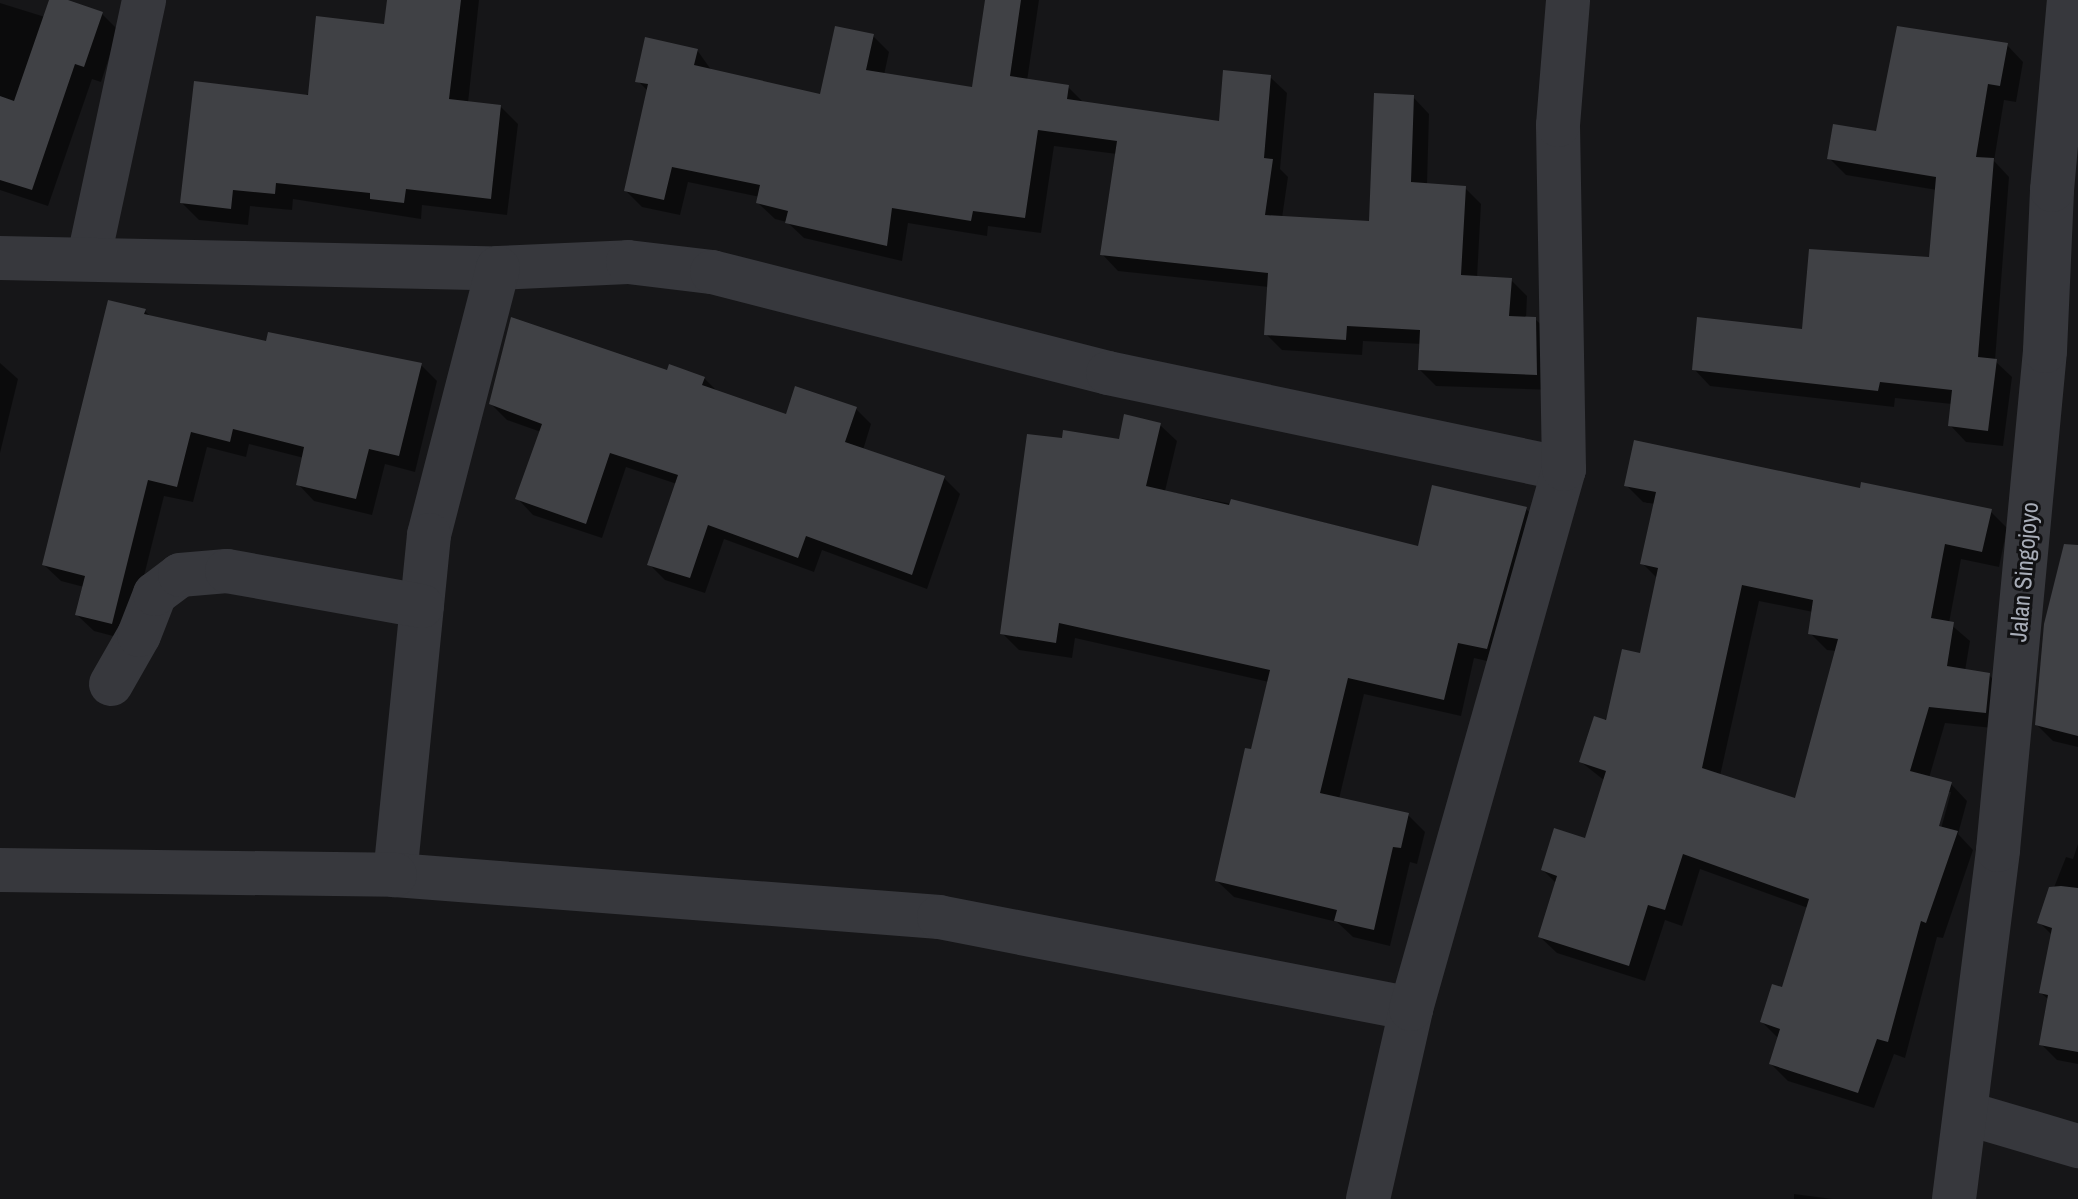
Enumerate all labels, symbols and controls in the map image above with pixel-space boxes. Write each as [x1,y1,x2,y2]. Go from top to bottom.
street label: Jalan Singojoyo [2004,501,2044,643]

